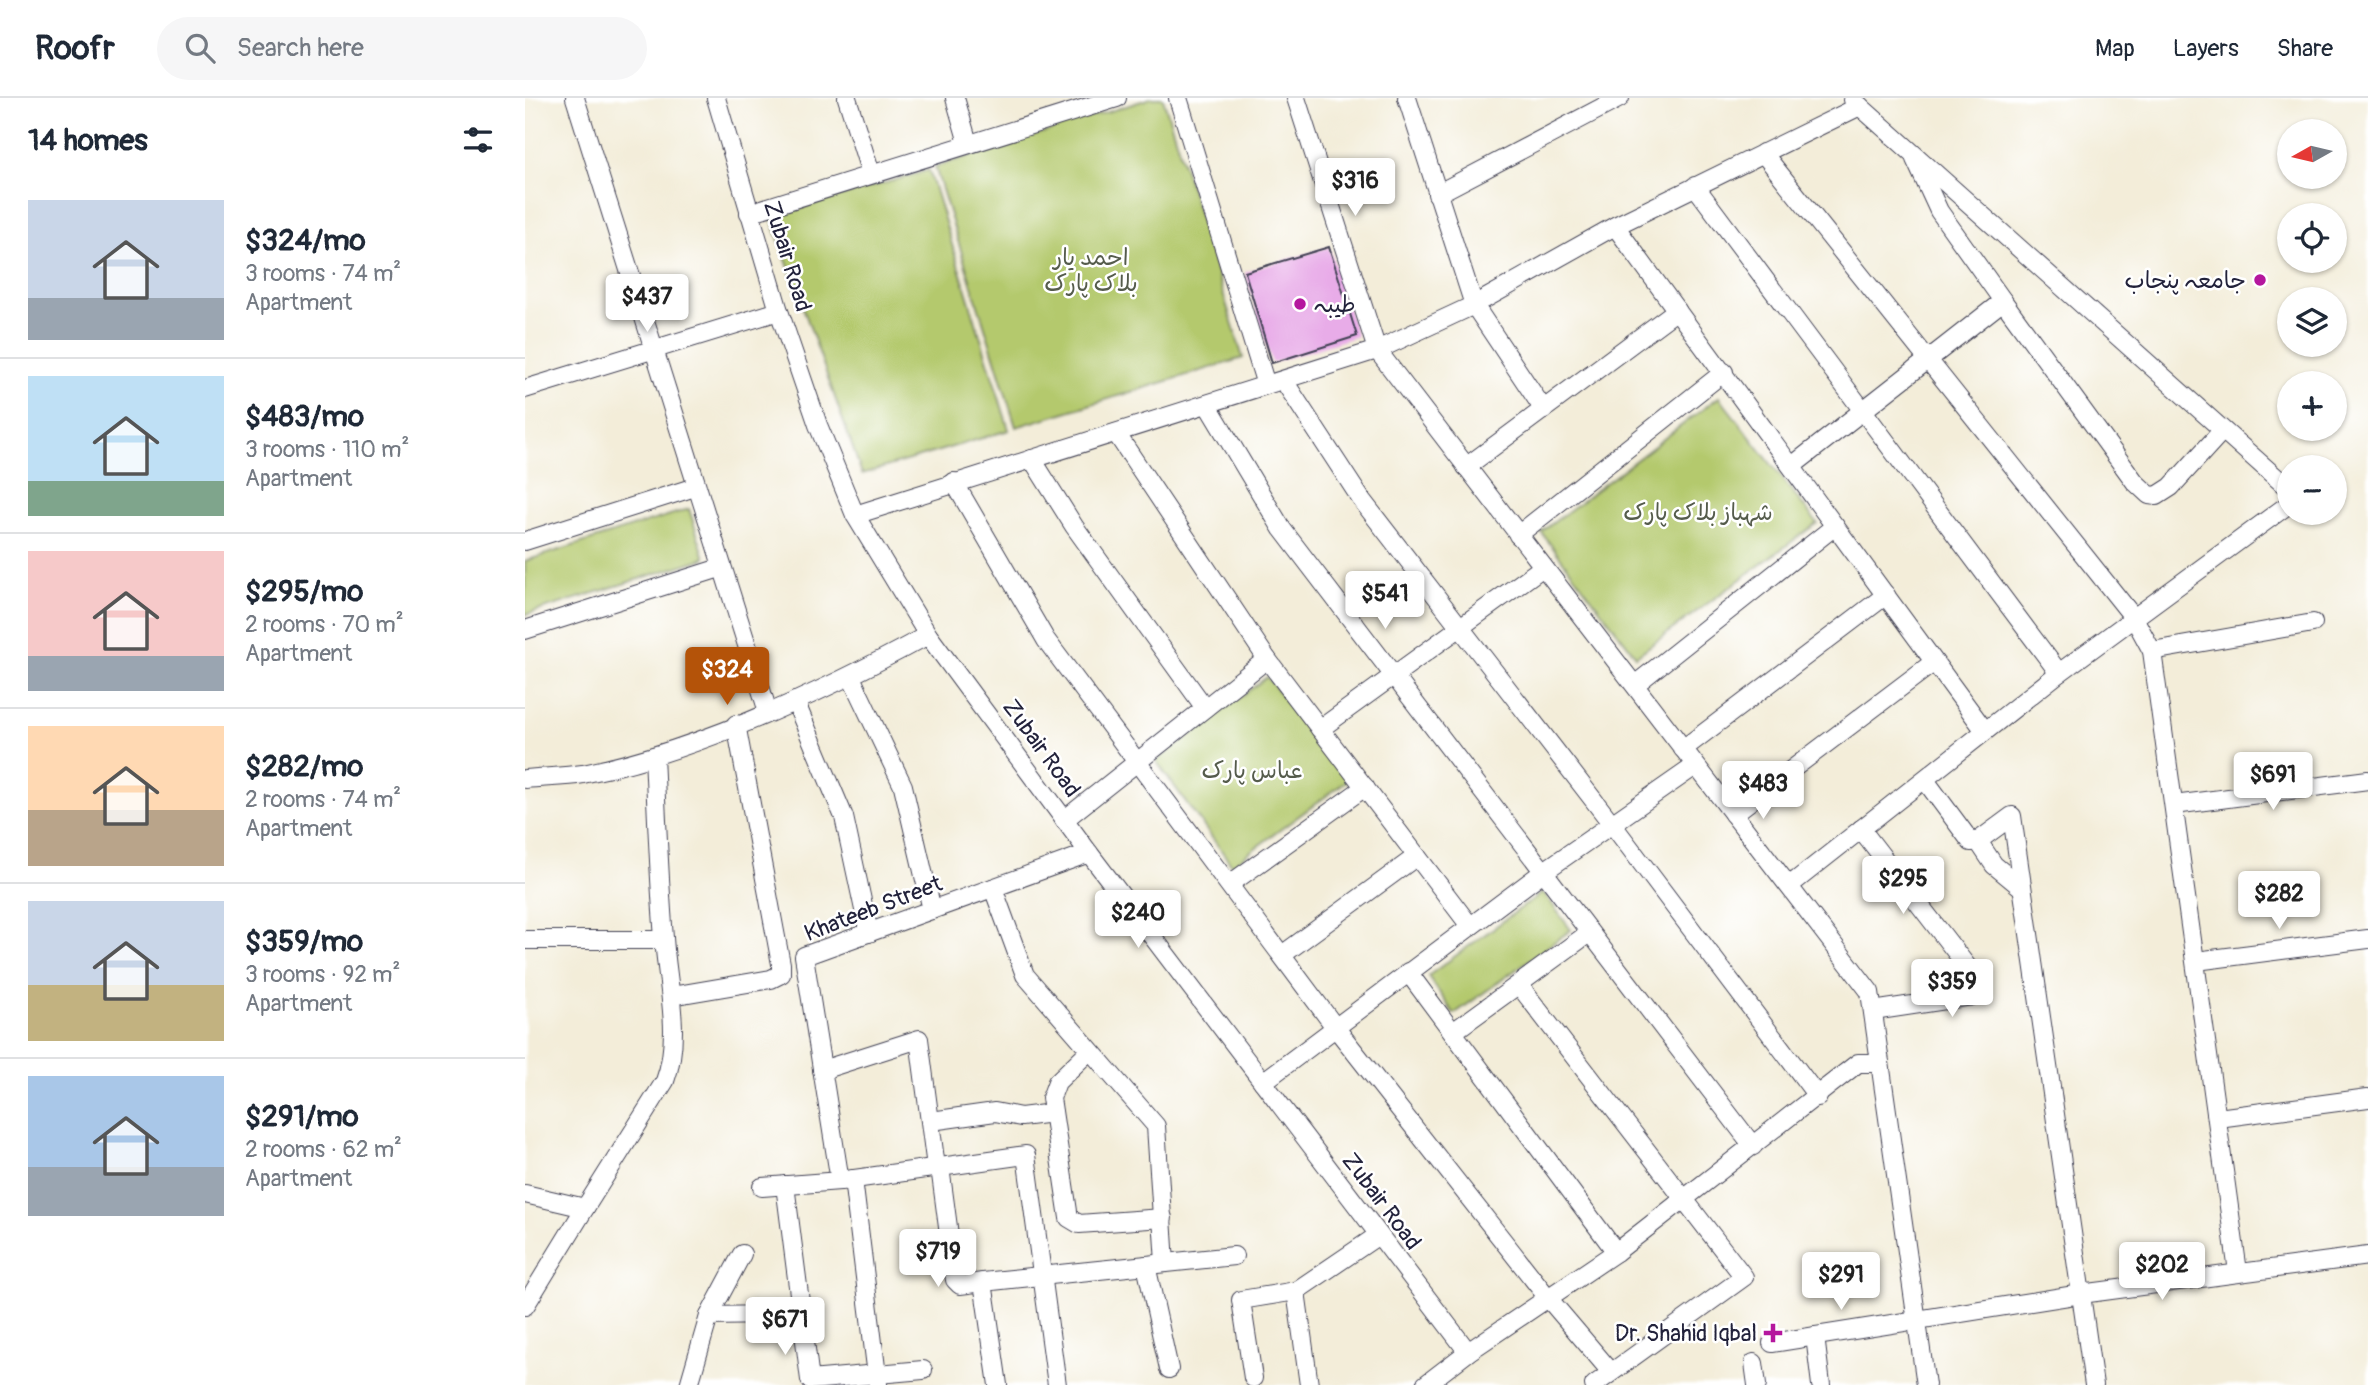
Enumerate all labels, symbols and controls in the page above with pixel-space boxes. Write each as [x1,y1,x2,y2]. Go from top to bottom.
search box [157,17,647,80]
text: Roofr [35,28,115,69]
icon: search [181,29,219,67]
text: Search here [237,32,364,64]
text: Map [2095,34,2135,63]
text: Layers [2173,34,2239,63]
text: Share [2277,34,2333,63]
north arrow [2277,119,2347,189]
map controls [2277,119,2347,525]
icon: filters [459,121,497,159]
text: 14 homes [28,122,148,159]
pin: $316 [1314,158,1396,218]
text: $316 [1331,166,1379,195]
street label: Zubair Road [757,197,818,315]
button: locate [2277,203,2347,273]
text: $324/mo [245,222,366,259]
icon: home [84,228,168,312]
park label: احمد یار بلاک پارک [1044,243,1138,298]
text: 3 rooms · 74 m² [245,259,401,288]
place label: جامعہ پنجاب [2125,266,2246,295]
marker: جامعہ پنجاب [2252,272,2268,288]
pin: $437 [606,274,688,334]
text: $437 [622,282,672,311]
button: layers [2277,287,2347,357]
text: Apartment [245,288,352,317]
place label: طیبہ [1314,290,1356,319]
marker: طیبہ [1292,296,1308,312]
button: + [2277,371,2347,441]
text: $483/mo [245,398,364,435]
icon: home [84,404,168,488]
text: 3 rooms · 110 m² [245,435,409,464]
button: − [2277,455,2347,525]
text: Apartment [245,464,352,493]
park label: شہباز بلاک پارک [1623,498,1773,527]
pin: $541 [1344,572,1426,631]
text: $295/mo [245,573,363,610]
icon: home [84,579,168,663]
text: $541 [1361,579,1409,608]
text: 2 rooms · 70 m² [245,610,404,639]
text: Apartment [245,639,352,668]
pin: $324 [686,648,768,707]
text: $324 [701,655,753,684]
street label: Zubair Road [996,694,1087,803]
text: $282/mo [245,748,363,785]
pin: $691 [2232,752,2314,812]
icon: home [84,754,168,838]
park label: عباس پارک [1201,756,1303,785]
text: $691 [2250,760,2296,789]
pin: $483 [1722,762,1804,821]
text: $483 [1738,769,1788,798]
text: 2 rooms · 74 m² [245,785,401,814]
text: Apartment [245,814,352,843]
pin: $295 [1862,856,1944,916]
text: $295 [1878,864,1928,893]
street label: Khateeb Street [800,869,947,948]
pin: $282 [2238,872,2320,931]
text: $282 [2254,879,2304,908]
pin: $240 [1097,890,1179,950]
text: $240 [1111,898,1165,927]
text: $359/mo [245,923,363,960]
icon: home [84,929,168,1013]
text: 3 rooms · 92 m² [245,960,400,989]
pin: $359 [1911,960,1993,1019]
text: $359 [1927,967,1977,996]
text: Apartment [245,989,352,1018]
text: $291/mo [245,1098,359,1135]
icon: home [84,1104,168,1188]
text: 2 rooms · 62 m² [245,1135,402,1164]
street label: Zubair Road [1336,1147,1428,1256]
text: Apartment [245,1164,352,1193]
pin: $719 [897,1230,979,1289]
text: $719 [915,1237,961,1266]
pin: $202 [2121,1242,2203,1302]
text: $202 [2135,1250,2189,1279]
pin: $291 [1800,1252,1882,1312]
text: $291 [1818,1260,1864,1289]
pin: $671 [744,1298,826,1357]
text: $671 [762,1305,808,1334]
place label: Dr. Shahid Iqbal [1615,1319,1757,1348]
marker: Dr. Shahid Iqbal [1763,1323,1783,1343]

